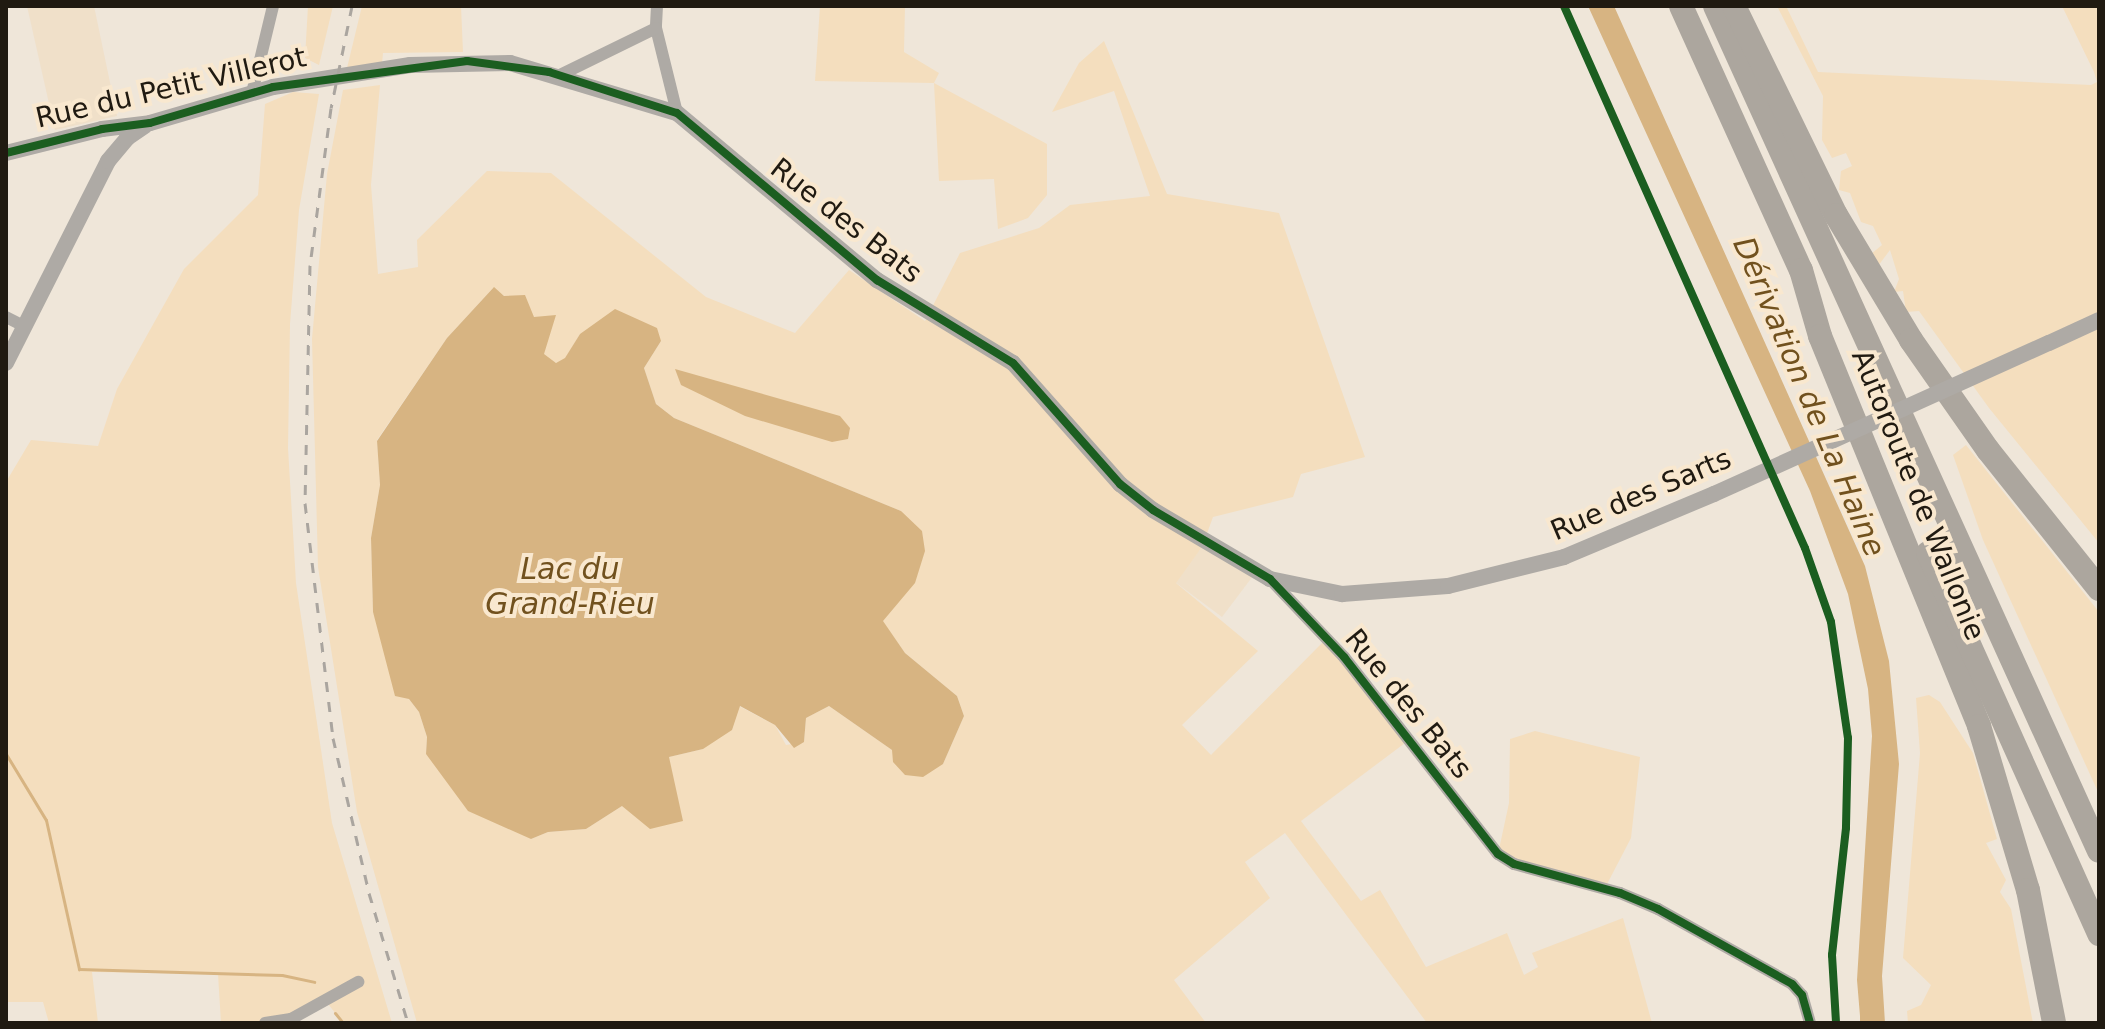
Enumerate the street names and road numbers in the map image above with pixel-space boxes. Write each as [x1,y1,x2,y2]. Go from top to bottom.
street label: Rue du Petit Villerot [33,41,309,135]
street label: Rue des Bats [764,152,928,290]
street label: Autoroute de Wallonie [1844,345,1992,645]
street label: Rue des Sarts [1546,442,1736,548]
street label: Rue des Bats [1338,623,1478,785]

